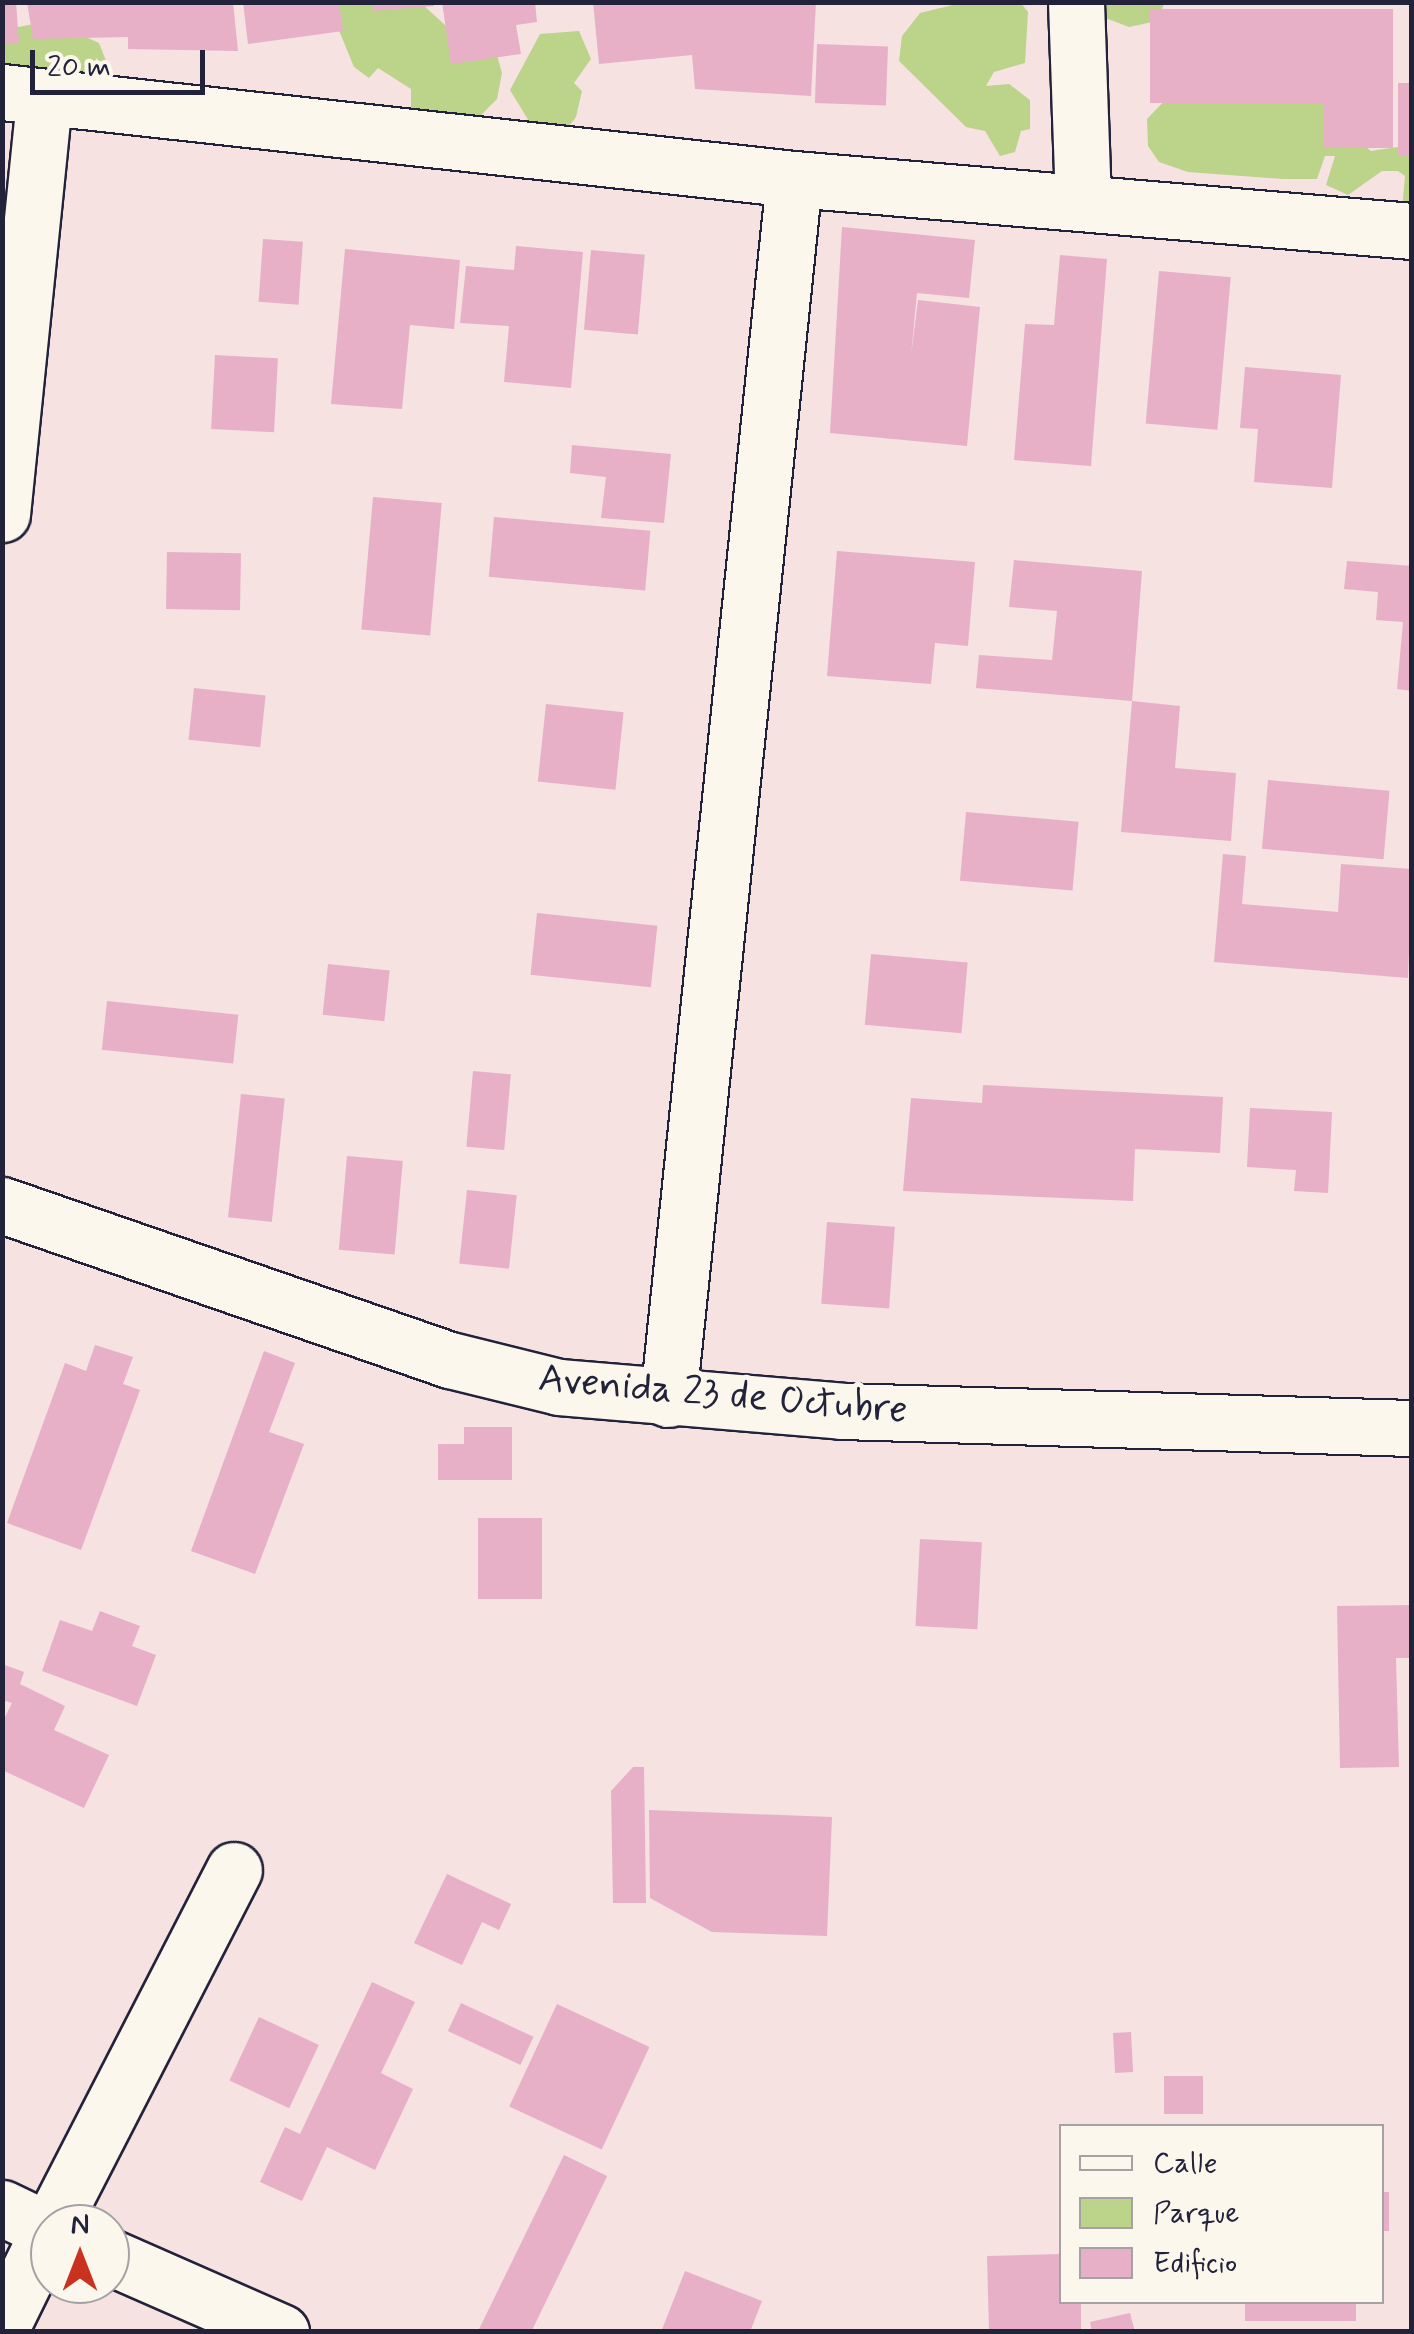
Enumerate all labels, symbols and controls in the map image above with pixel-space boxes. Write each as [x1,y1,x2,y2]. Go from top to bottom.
scale bar [35,30,210,92]
text: 20 m [47,48,111,87]
street label: Avenida 23 de Octubre [536,1355,910,1435]
legend [1059,2124,1384,2304]
text: Calle [1153,2144,1218,2183]
text: Parque [1153,2194,1239,2233]
north arrow [30,2204,130,2304]
text: N [71,2207,89,2244]
text: Edificio [1153,2244,1237,2283]

